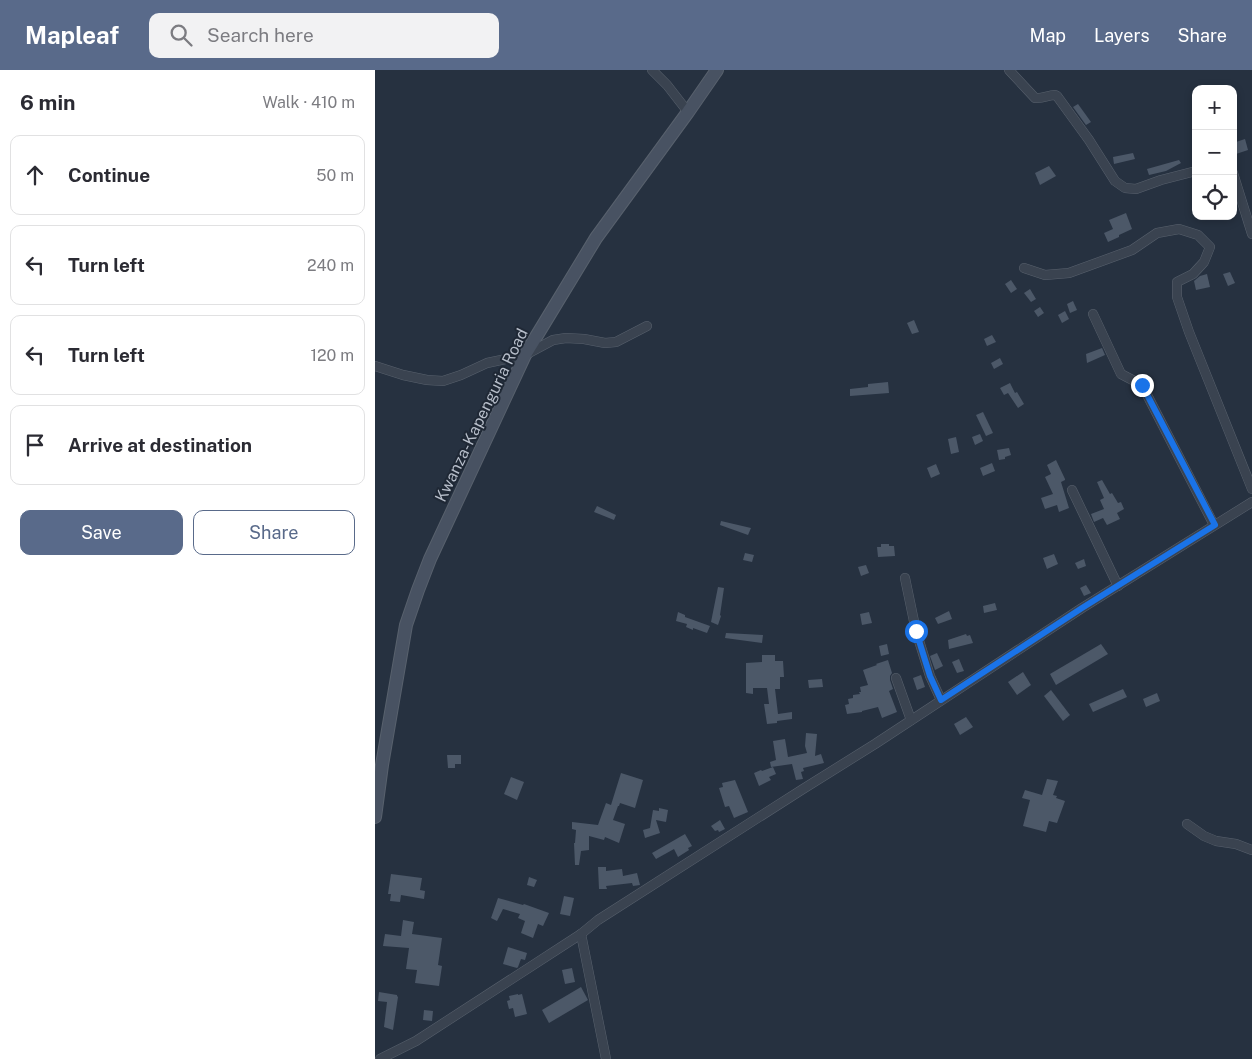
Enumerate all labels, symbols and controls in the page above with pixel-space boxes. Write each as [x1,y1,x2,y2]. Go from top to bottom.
search box [149,13,499,58]
text: Mapleaf [25,21,119,49]
icon: search [167,21,195,49]
text: Search here [207,24,314,46]
text: Map [1030,25,1066,46]
text: Layers [1094,25,1150,46]
text: Share [1178,25,1227,46]
map controls [1192,85,1237,220]
button: + [1192,85,1237,130]
text: 6 min [20,90,76,115]
text: Walk · 410 m [262,93,355,112]
button: − [1192,130,1237,175]
icon: ahead [21,161,49,189]
text: Continue [68,164,150,186]
text: 50 m [316,166,354,185]
button: locate [1192,175,1237,220]
icon: left [21,251,49,279]
text: Turn left [68,254,145,276]
text: 240 m [307,256,354,275]
street label: Kwanza-Kapenguria Road [431,325,532,505]
icon: left [21,341,49,369]
text: Turn left [68,344,145,366]
text: 120 m [310,346,354,365]
route end [1131,374,1154,397]
icon: arrive [21,431,49,459]
text: Arrive at destination [68,434,252,456]
button: Save [20,510,183,555]
button: Share [193,510,355,555]
route start [905,620,928,643]

